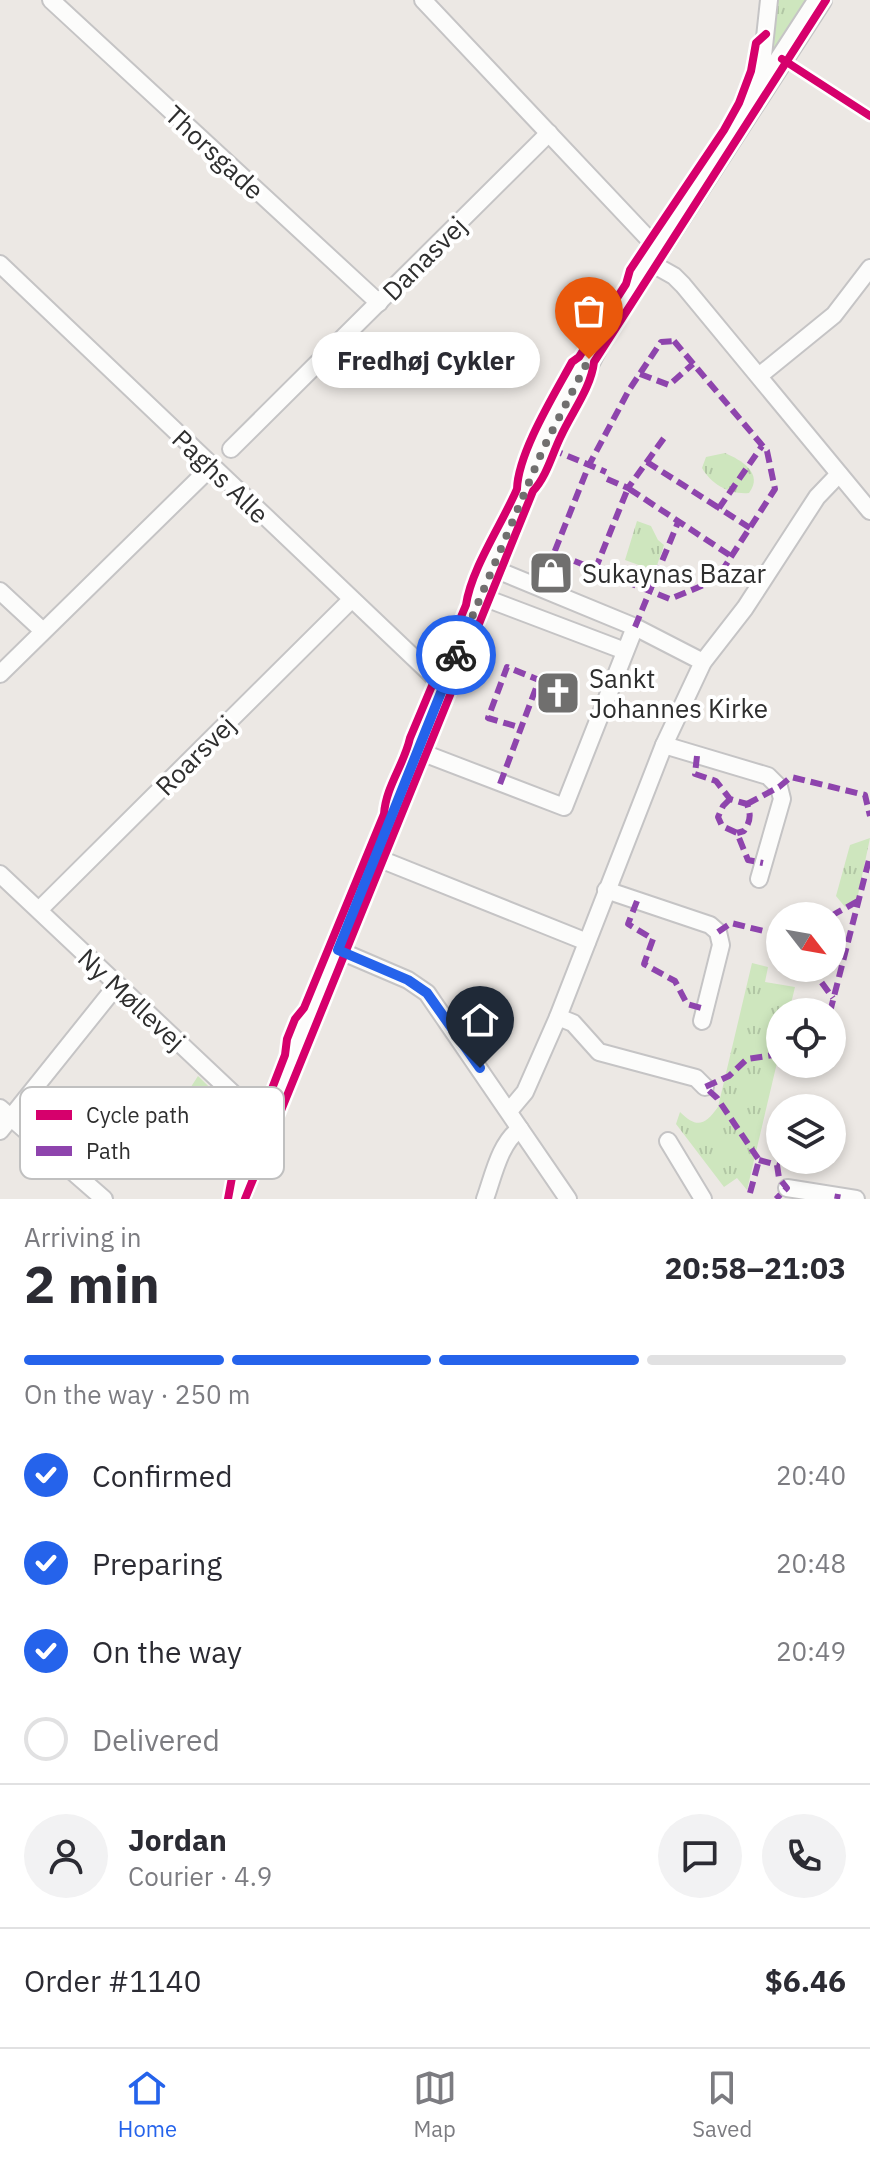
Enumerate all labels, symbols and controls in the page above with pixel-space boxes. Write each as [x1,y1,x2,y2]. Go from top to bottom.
street label: Thorsgade [158,98,272,206]
street label: Danasvej [375,209,473,307]
pin [555,277,623,359]
icon: bag [567,289,611,333]
callout: Fredhøj Cykler [313,331,541,387]
text: Fredhøj Cykler [337,343,515,377]
street label: Paghs Alle [165,422,277,530]
shop icon: Sukaynas Bazar [527,549,575,597]
place label: Sukaynas Bazar [582,556,766,590]
courier [416,615,496,695]
icon: bike [434,633,478,677]
place label: Sankt Johannes Kirke [589,661,768,725]
church icon: Sankt Johannes Kirke [534,669,582,717]
street label: Roarsvej [148,708,242,802]
north arrow [766,902,846,982]
map controls [766,902,846,1174]
street label: Ny Møllevej [71,941,193,1057]
pin [446,986,514,1068]
icon: home [458,998,502,1042]
button: locate [766,998,846,1078]
legend [20,1087,284,1179]
button: layers [766,1094,846,1174]
text: Cycle path [86,1100,190,1129]
text: Path [86,1136,131,1165]
text: Arriving in [24,1220,141,1254]
text: 20:58–21:03 [665,1248,846,1287]
text: 2 min [24,1250,160,1317]
text: On the way · 250 m [24,1377,250,1411]
icon: check [24,1453,68,1497]
text: Confirmed [92,1456,233,1495]
text: 20:40 [776,1458,846,1492]
icon: check [24,1541,68,1585]
text: Preparing [92,1544,222,1583]
text: 20:48 [776,1546,846,1580]
icon: check [24,1629,68,1673]
text: On the way [92,1632,242,1671]
text: 20:49 [776,1634,846,1668]
text: Delivered [92,1720,220,1759]
button: person [24,1814,108,1898]
button: chat [658,1814,742,1898]
button: phone [762,1814,846,1898]
text: Jordan [128,1820,227,1859]
text: Courier · 4.9 [128,1859,272,1893]
text: Order #1140 [24,1961,201,2000]
text: $6.46 [765,1961,846,2000]
tab: Home [118,2066,177,2143]
tab: Map [413,2066,457,2143]
tab: Saved [692,2066,752,2143]

